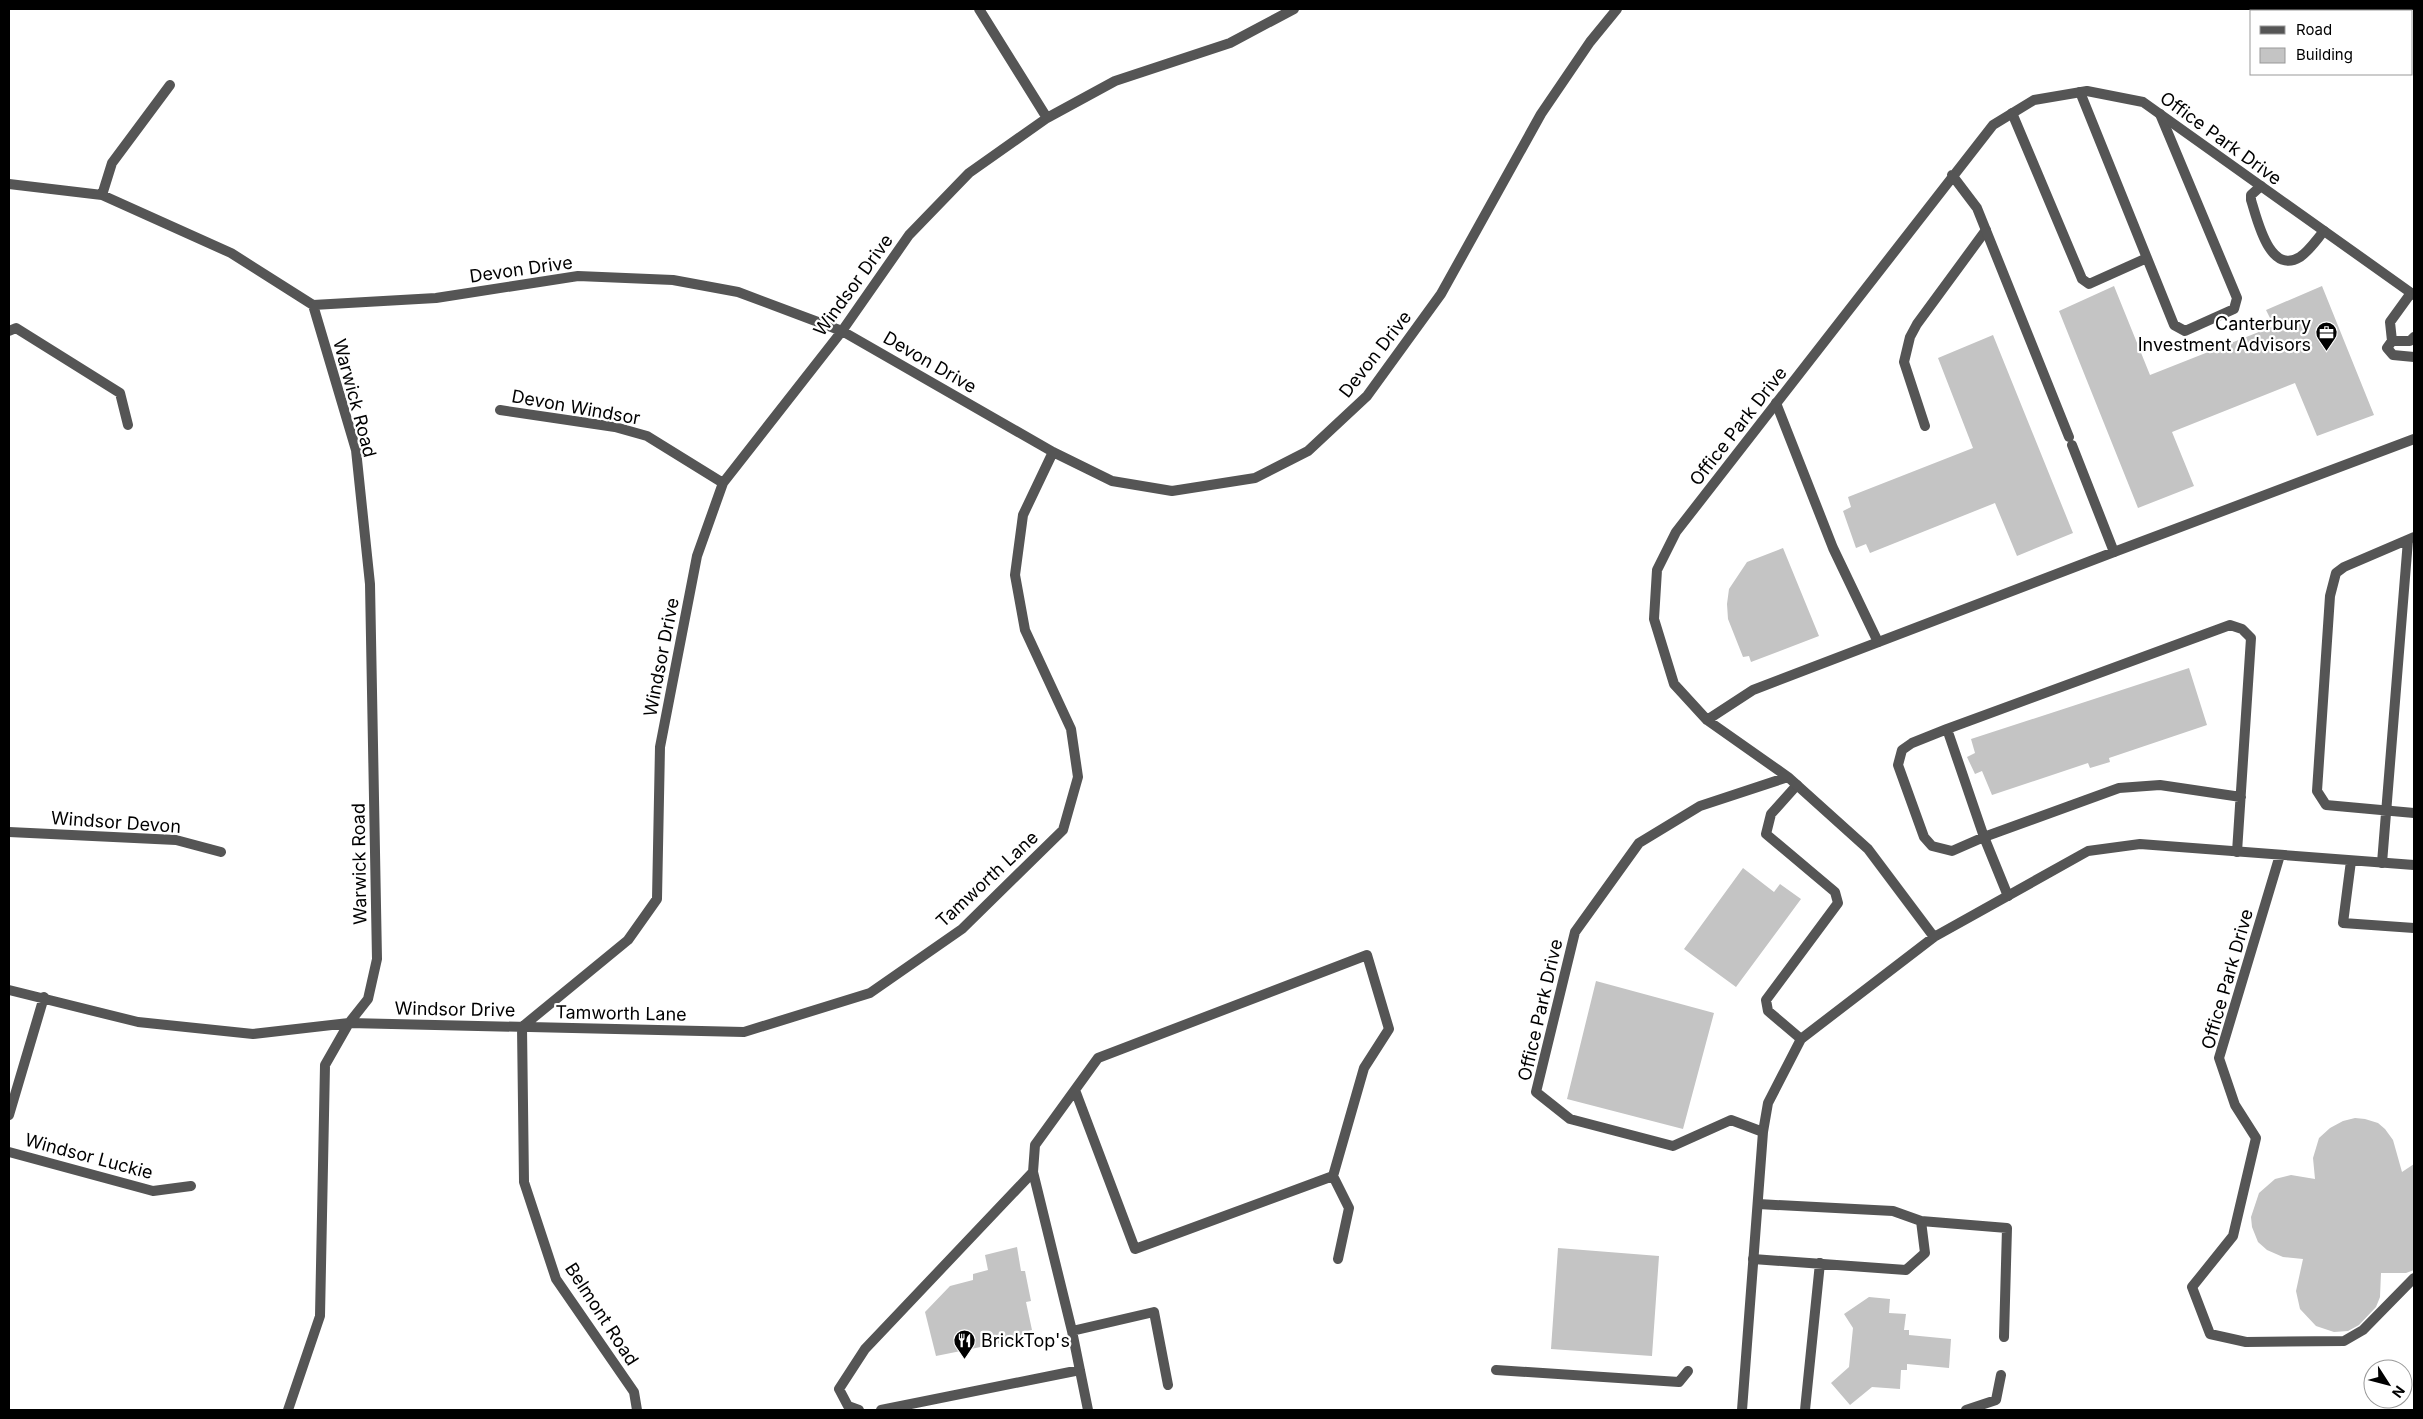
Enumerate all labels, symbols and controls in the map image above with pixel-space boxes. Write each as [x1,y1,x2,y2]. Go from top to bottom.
legend [2250,10,2413,75]
text: Road [2296,20,2332,39]
text: Building [2296,45,2353,64]
street label: Office Park Drive [2156,87,2286,189]
street label: Windsor Drive [809,230,897,340]
street label: Devon Drive [468,251,574,287]
street label: Devon Drive [1335,307,1415,401]
place label: Canterbury Investment Advisors [2138,313,2311,355]
office icon: Canterbury Investment Advisors [2315,321,2339,352]
street label: Devon Drive [880,327,980,397]
street label: Warwick Road [329,337,381,459]
street label: Office Park Drive [1685,362,1791,490]
street label: Devon Windsor [510,385,642,429]
street label: Windsor Drive [639,596,683,718]
street label: Warwick Road [347,803,371,925]
street label: Windsor Devon [50,807,182,837]
street label: Tamworth Lane [932,826,1042,932]
street label: Office Park Drive [2197,906,2257,1052]
street label: Office Park Drive [1513,937,1567,1083]
street label: Windsor Drive [395,997,515,1021]
street label: Tamworth Lane [555,1001,687,1025]
street label: Windsor Luckie [23,1129,155,1183]
street label: Belmont Road [561,1259,643,1369]
restaurant icon: BrickTop's [953,1328,977,1359]
place label: BrickTop's [981,1330,1070,1351]
north arrow [2363,1359,2413,1409]
text: N [2389,1383,2409,1401]

